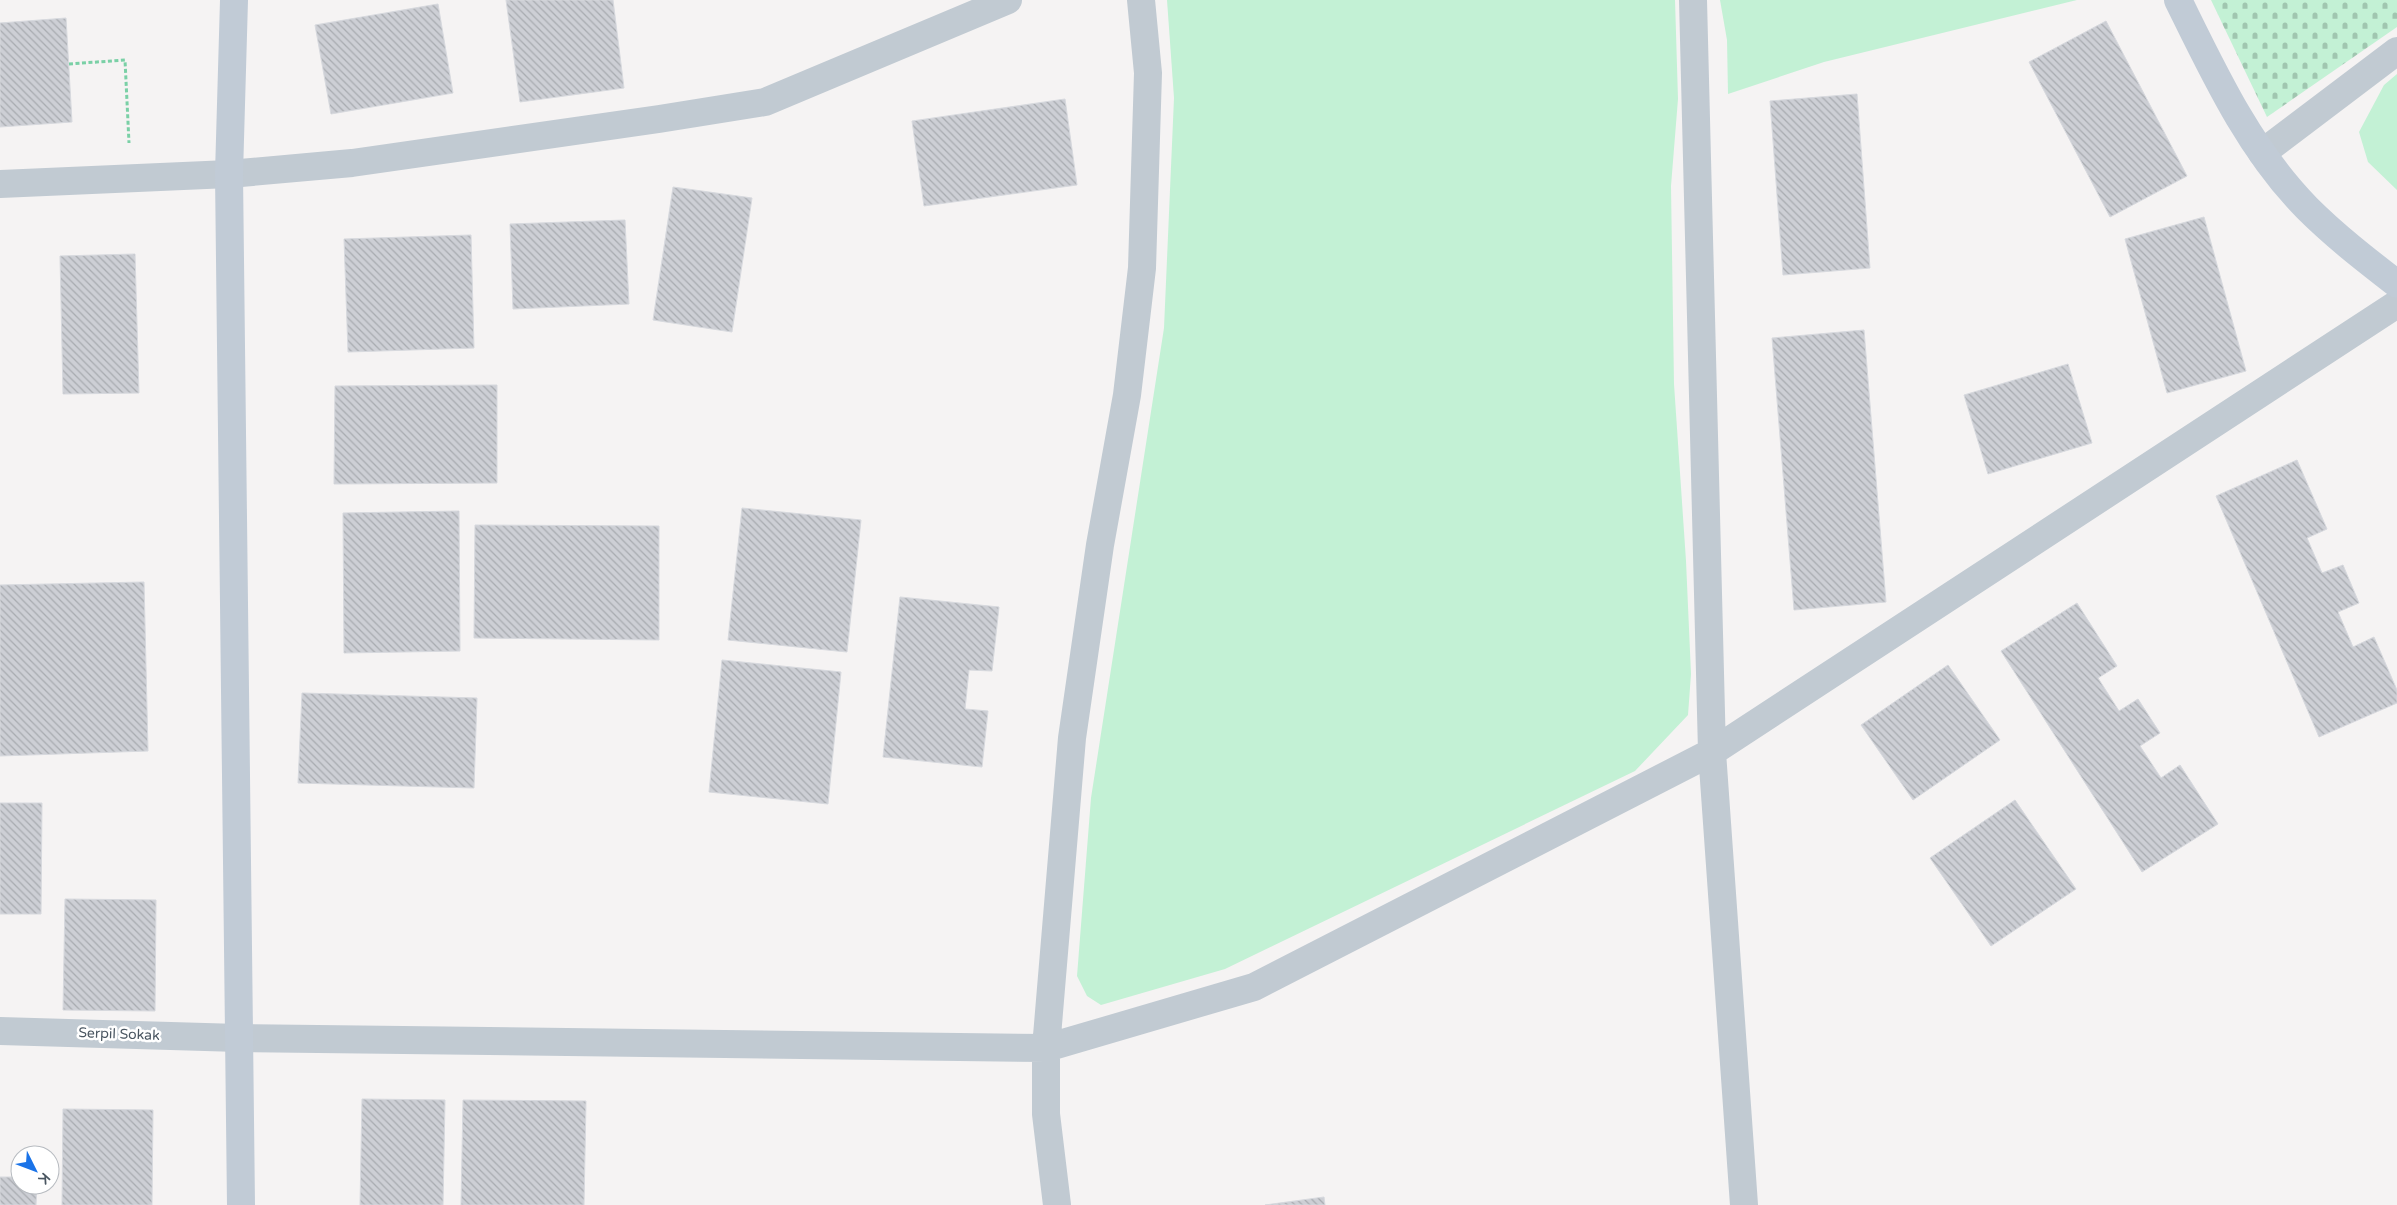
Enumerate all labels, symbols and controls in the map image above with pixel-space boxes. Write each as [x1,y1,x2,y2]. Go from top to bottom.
street label: Serpil Sokak [78,1024,160,1044]
north arrow [10,1145,60,1195]
text: K [34,1169,54,1188]

